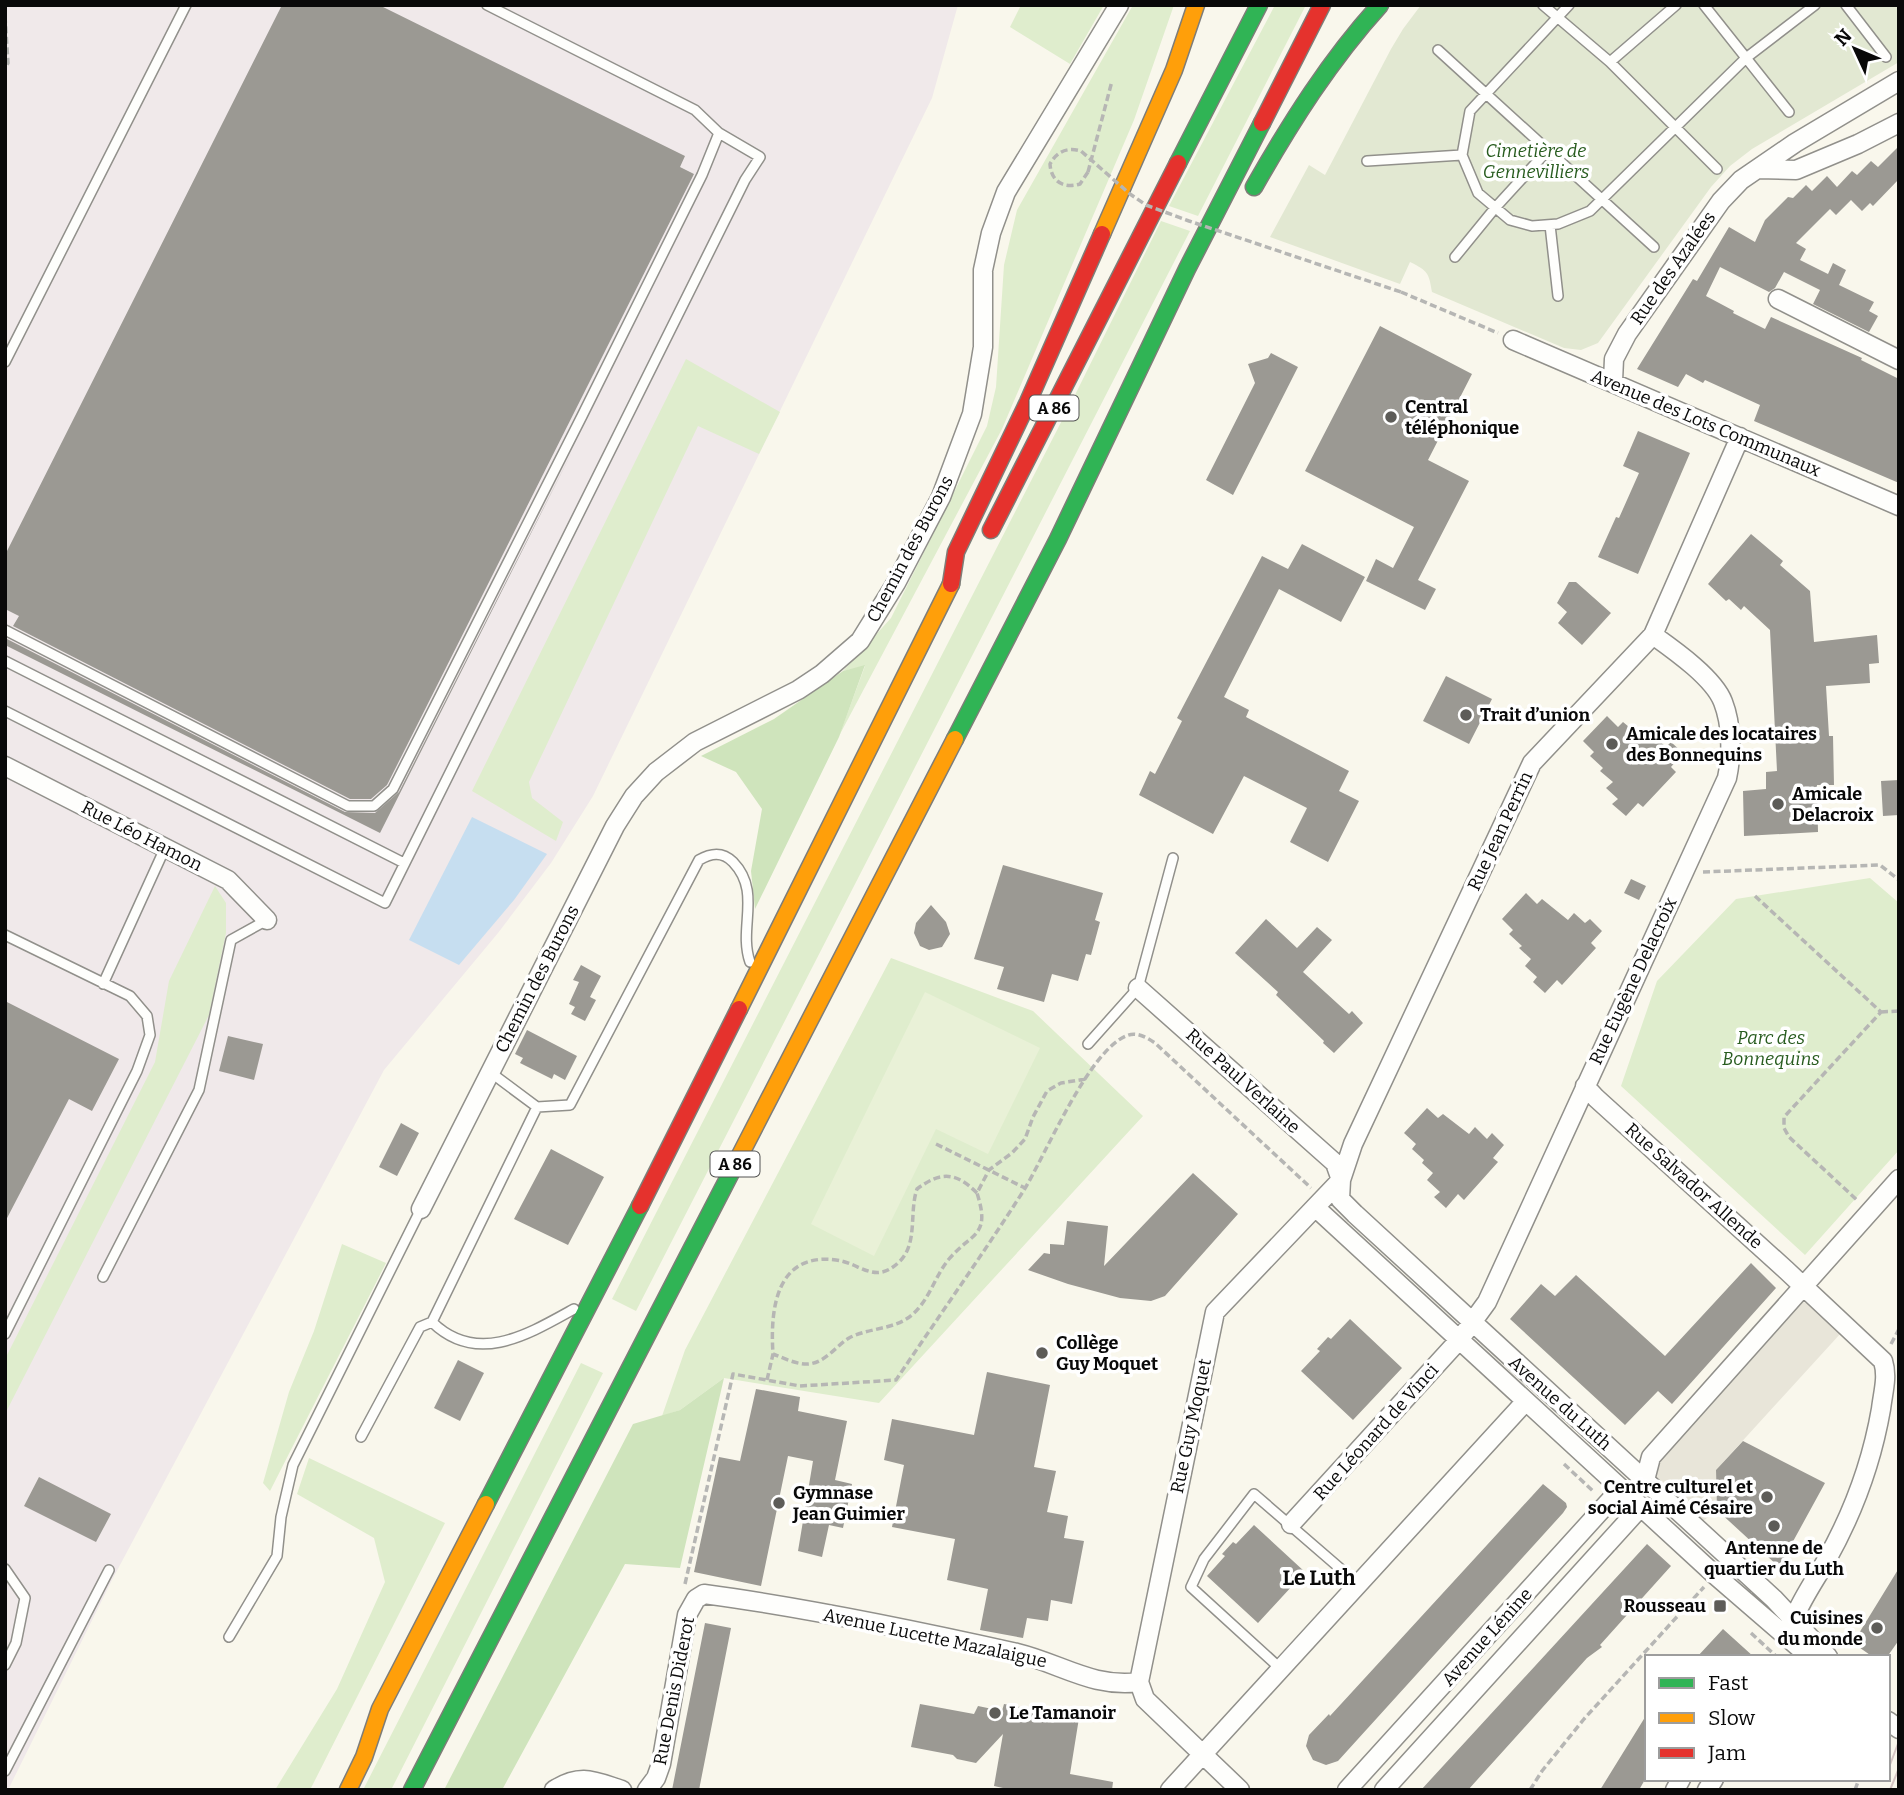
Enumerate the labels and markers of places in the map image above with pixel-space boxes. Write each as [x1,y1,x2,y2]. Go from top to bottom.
place label: Central téléphonique [1405,396,1519,439]
marker: Central téléphonique [1383,409,1399,425]
place label: Trait d’union [1480,704,1591,726]
marker: Trait d’union [1458,707,1474,723]
place label: Amicale des locataires des Bonnequins [1626,723,1817,766]
marker: Amicale des locataires des Bonnequins [1604,736,1620,752]
place label: Amicale Delacroix [1792,783,1874,826]
marker: Amicale Delacroix [1770,796,1786,812]
place label: Collège Guy Moquet [1056,1332,1158,1375]
marker: Collège Guy Moquet [1034,1345,1050,1361]
place label: Centre culturel et social Aimé Césaire [1588,1476,1753,1519]
place label: Gymnase Jean Guimier [792,1482,905,1525]
marker: Centre culturel et social Aimé Césaire [1759,1489,1775,1505]
marker: Gymnase Jean Guimier [771,1495,787,1511]
marker: Antenne de quartier du Luth [1766,1518,1782,1534]
place label: Antenne de quartier du Luth [1704,1537,1845,1580]
place label: Rousseau [1623,1595,1707,1617]
marker: Rousseau [1712,1598,1728,1614]
place label: Cuisines du monde [1778,1607,1863,1650]
marker: Cuisines du monde [1869,1620,1885,1636]
place label: Le Tamanoir [1009,1702,1116,1724]
marker: Le Tamanoir [987,1705,1003,1721]

